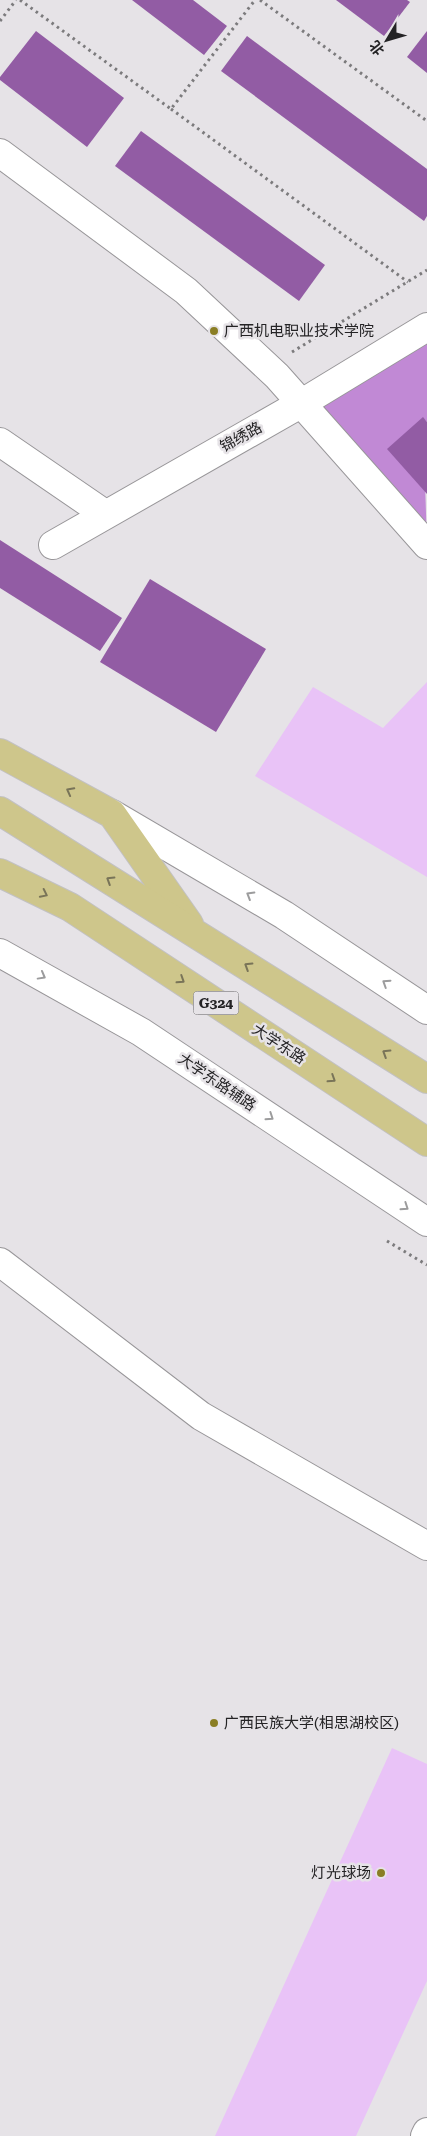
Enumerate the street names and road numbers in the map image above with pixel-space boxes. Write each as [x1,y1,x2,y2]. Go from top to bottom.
street label: 锦绣路 [217,418,265,456]
road number: G324 [194,991,238,1014]
street label: 大学东路 [249,1020,309,1068]
street label: 大学东路辅路 [175,1049,259,1115]

